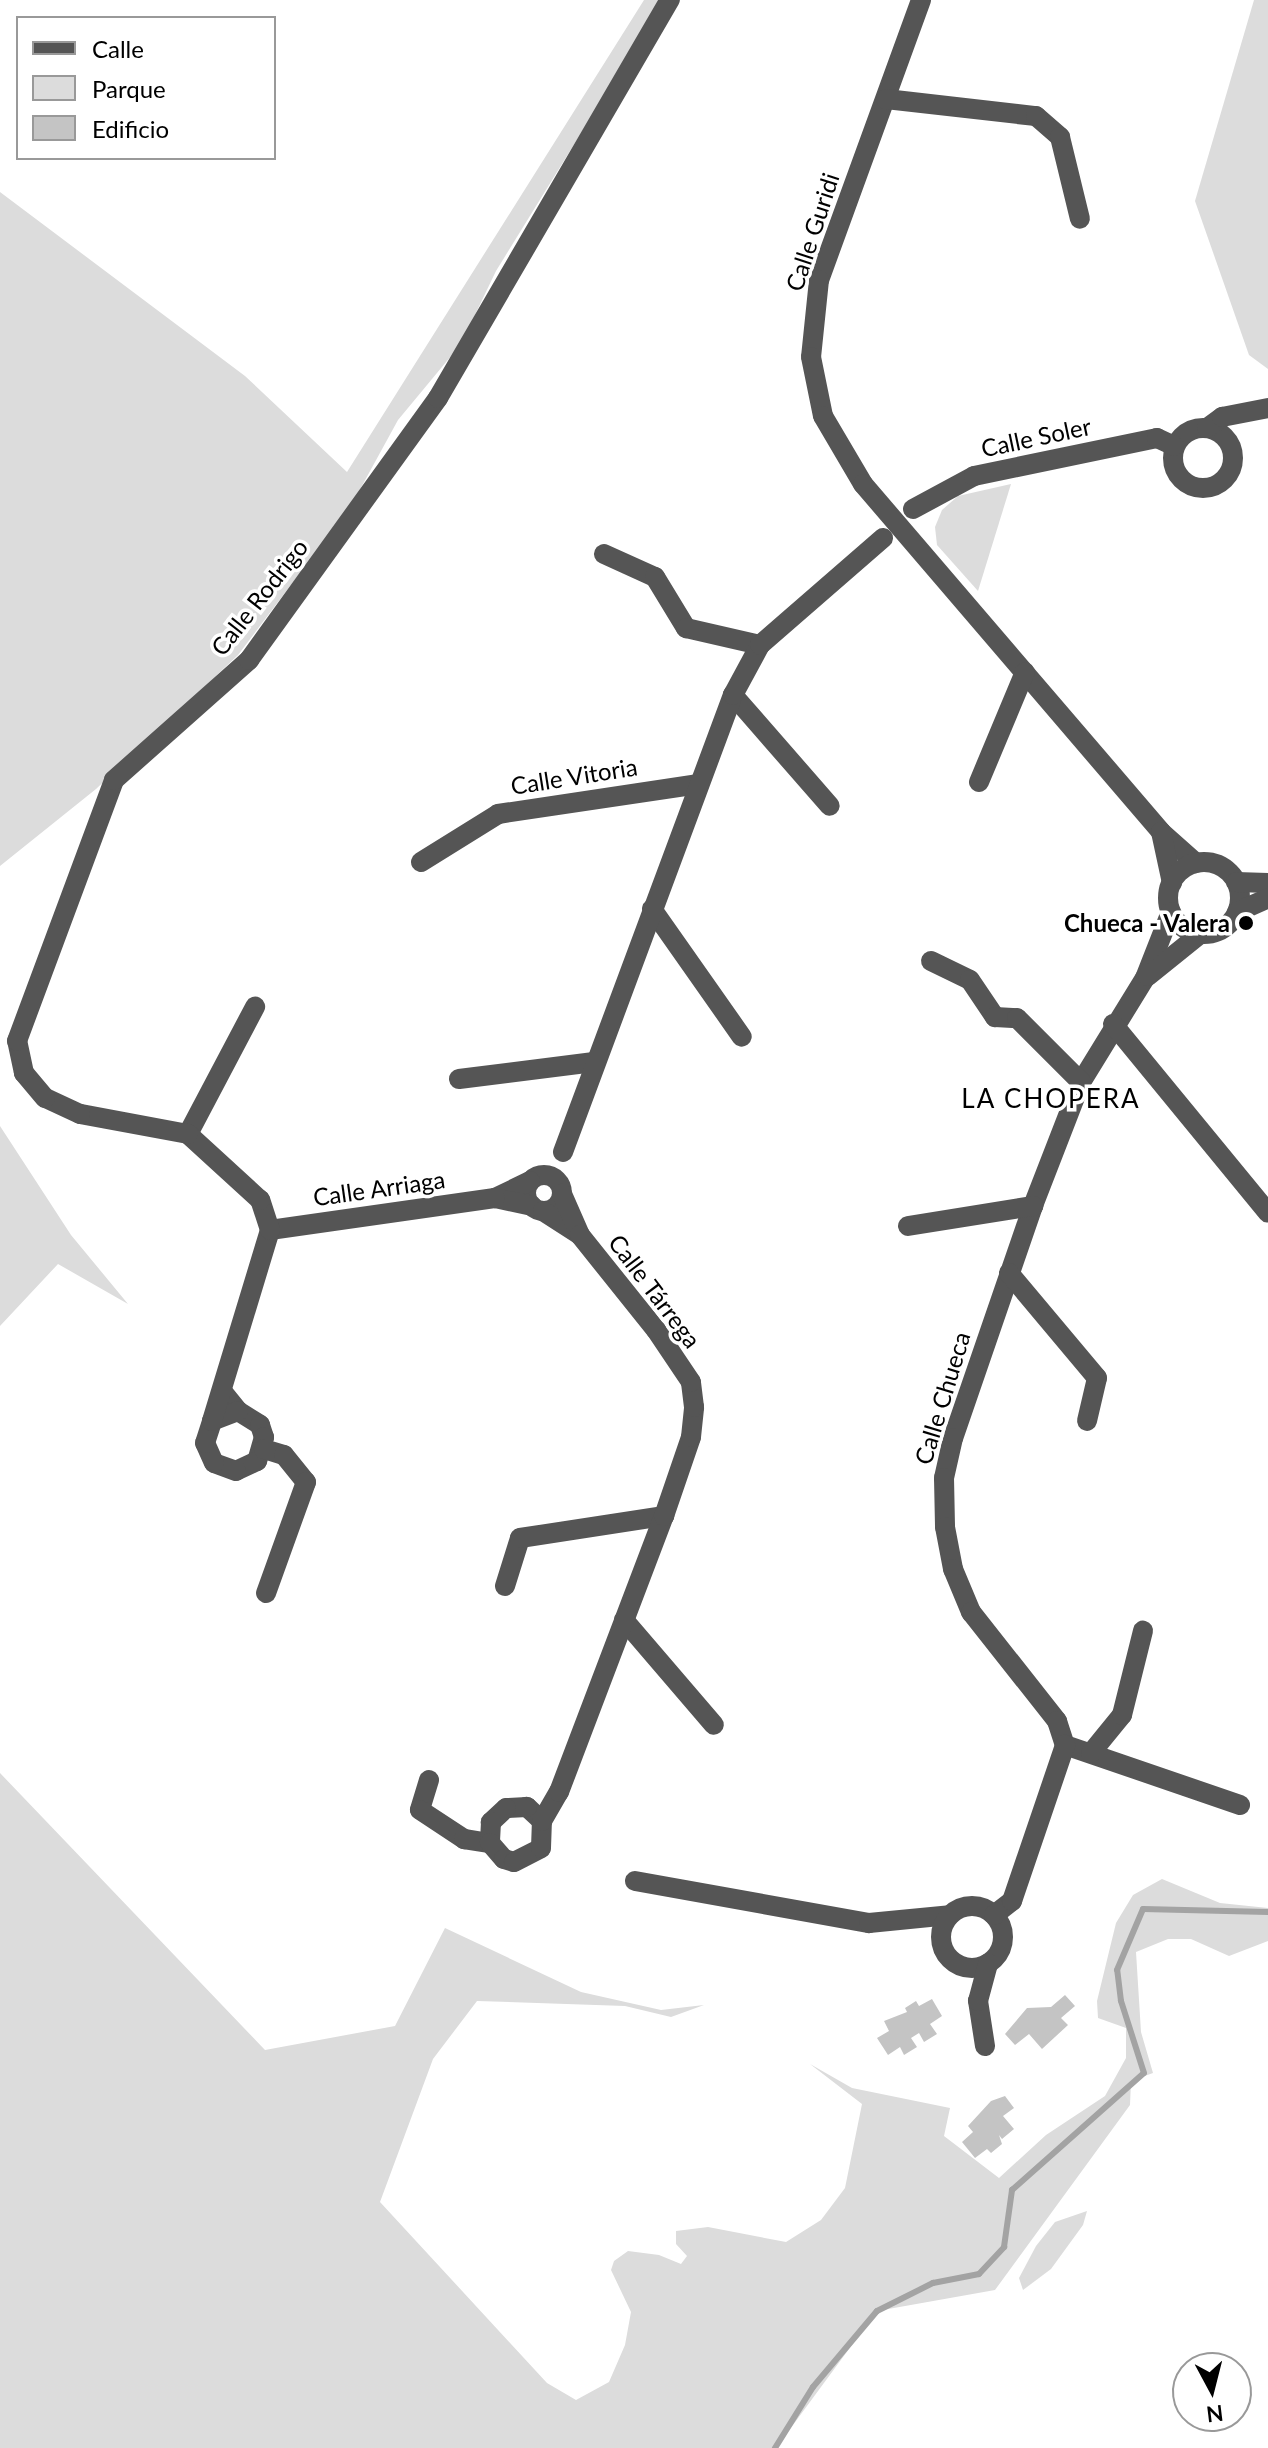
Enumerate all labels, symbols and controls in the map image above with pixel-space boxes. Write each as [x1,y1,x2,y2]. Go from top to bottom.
legend [16,16,276,160]
text: Calle [92,34,144,63]
text: Parque [92,74,166,103]
text: Edificio [92,114,169,143]
street label: Calle Guridi [779,169,845,295]
street label: Calle Soler [978,411,1094,463]
street label: Calle Rodrigo [205,533,313,661]
street label: Calle Vitoria [508,752,640,800]
place label: Chueca - Valera [1063,909,1230,937]
marker: Chueca - Valera [1237,914,1255,932]
district label: LA CHOPERA [961,1083,1141,1115]
street label: Calle Arriaga [311,1164,447,1212]
street label: Calle Tárrega [603,1228,707,1354]
street label: Calle Chueca [908,1328,976,1468]
north arrow [1172,2352,1252,2432]
text: N [1205,2400,1225,2429]

